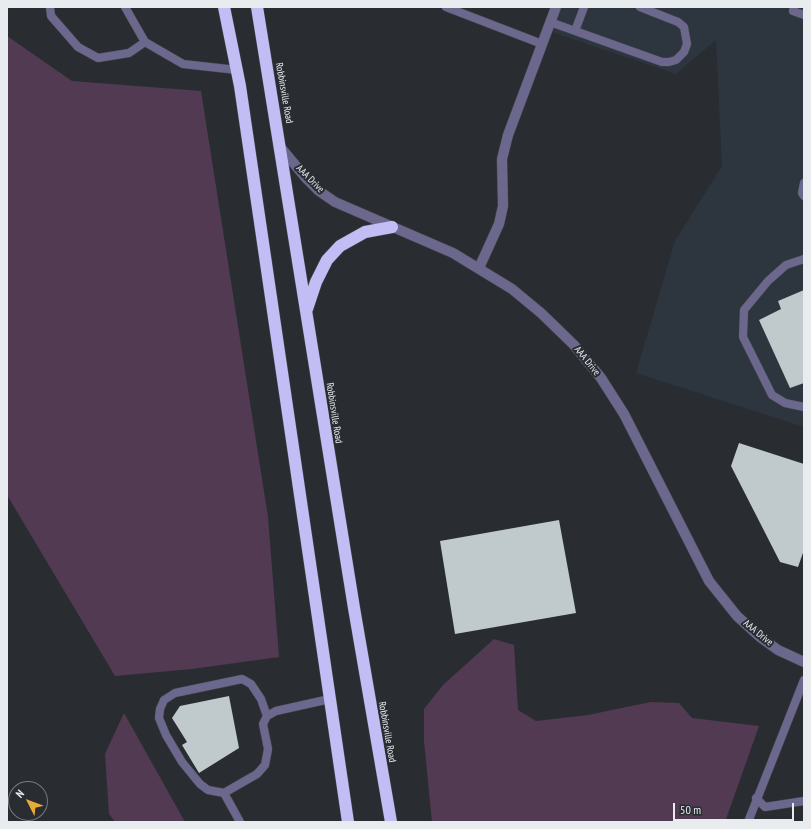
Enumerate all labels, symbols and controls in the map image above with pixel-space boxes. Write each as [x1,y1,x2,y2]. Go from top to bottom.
street label: Robbinsville Road [273,62,295,124]
street label: AAA Drive [294,163,326,195]
street label: AAA Drive [571,344,603,378]
street label: Robbinsville Road [323,382,345,444]
street label: AAA Drive [741,617,775,649]
street label: Robbinsville Road [376,701,398,763]
north arrow [8,781,48,821]
text: N [13,787,27,801]
scale bar [675,795,796,821]
text: 50 m [680,802,701,817]

